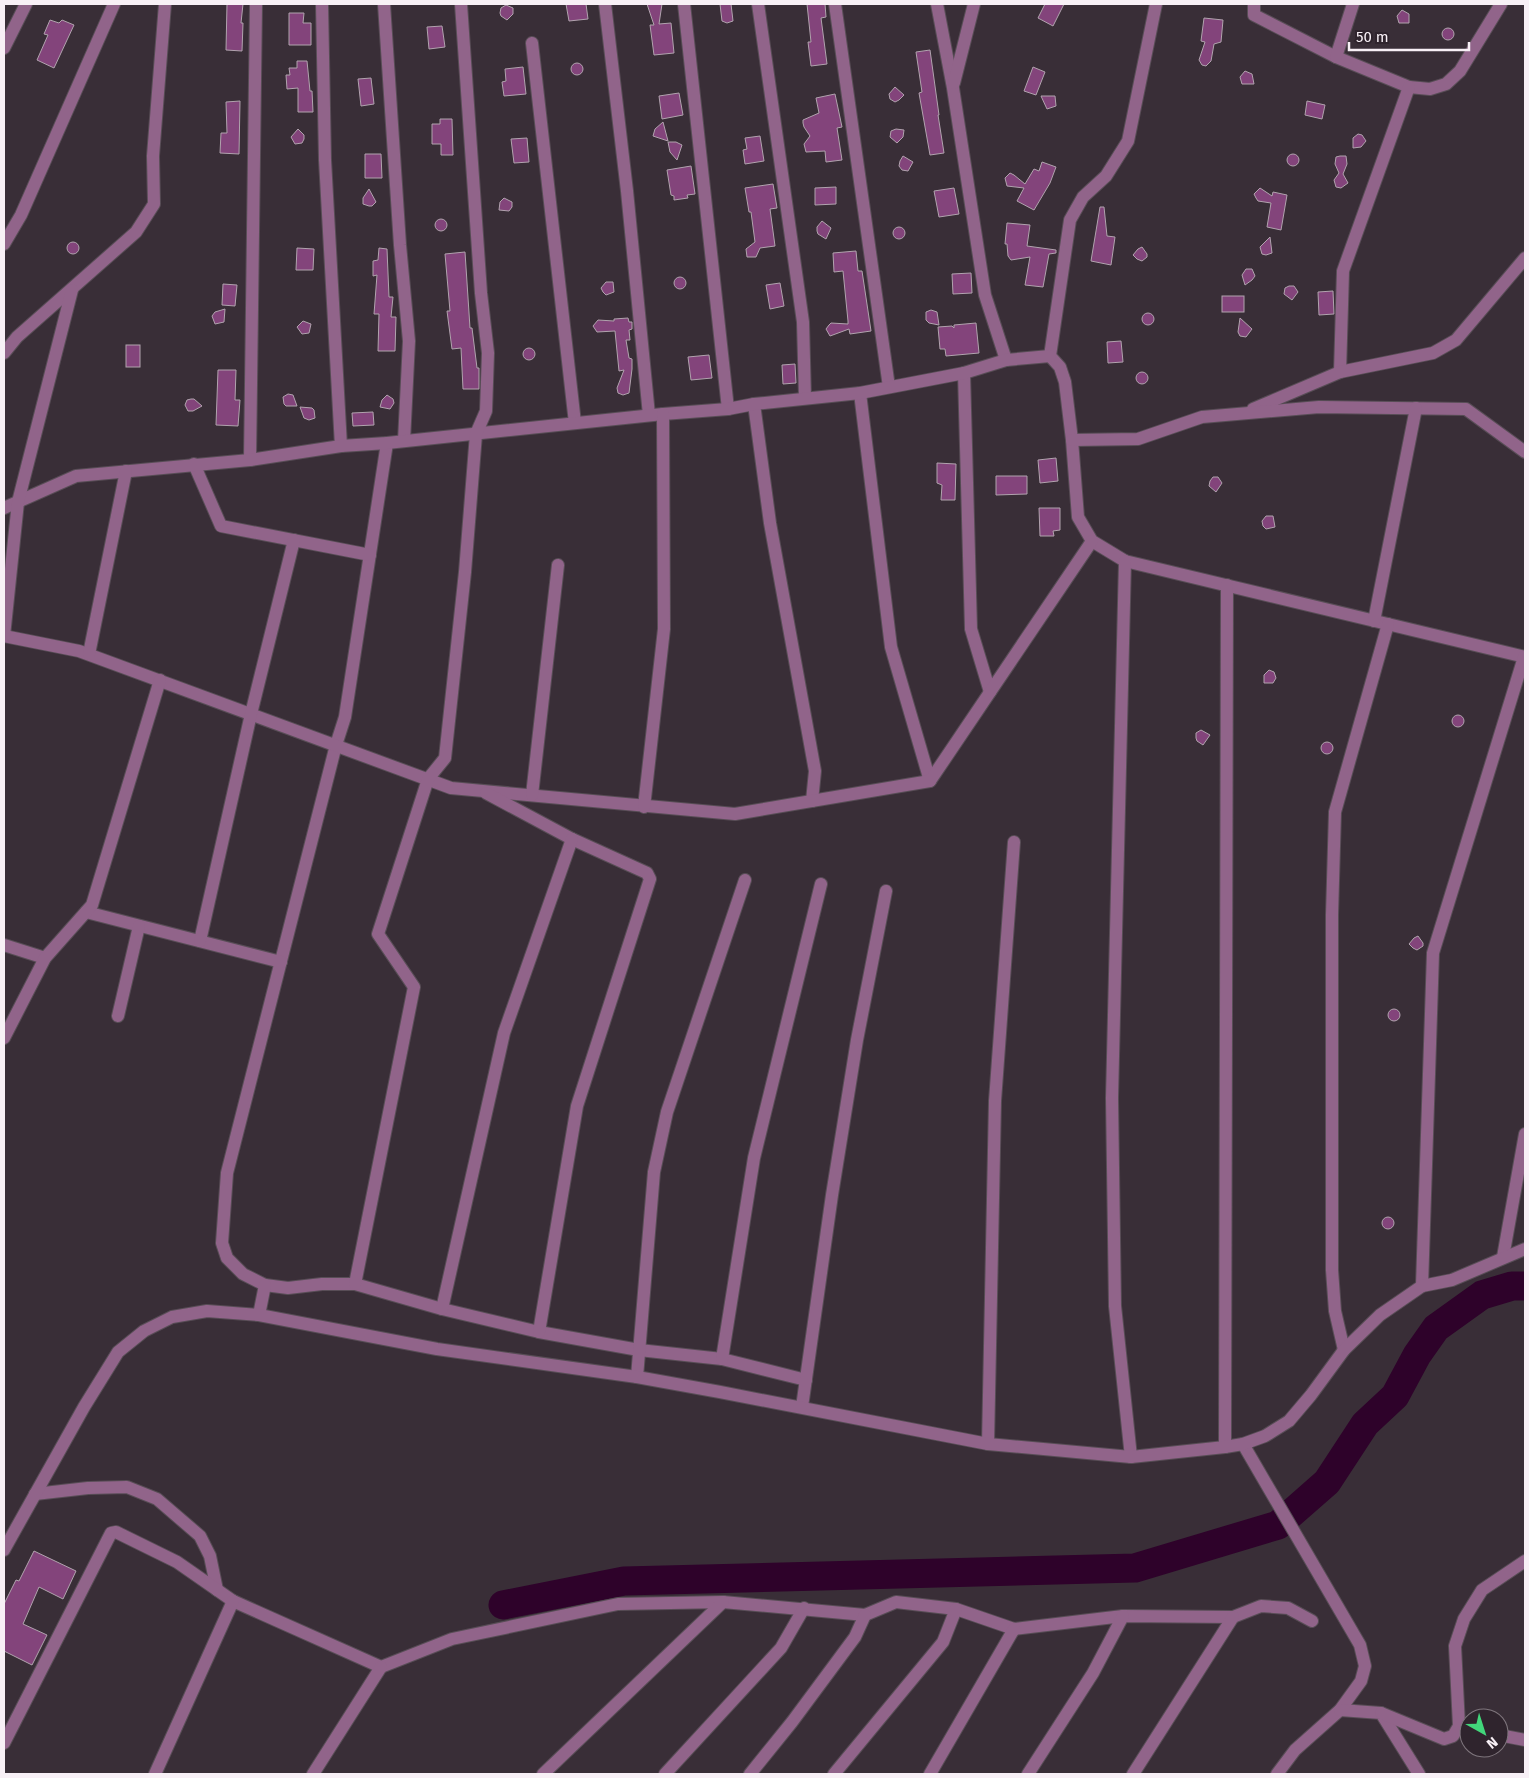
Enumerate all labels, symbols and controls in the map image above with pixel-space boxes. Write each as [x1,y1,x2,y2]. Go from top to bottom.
scale bar [1349,20,1469,52]
text: 50 m [1356,28,1389,46]
north arrow [1459,1708,1509,1758]
text: N [1483,1733,1501,1752]

